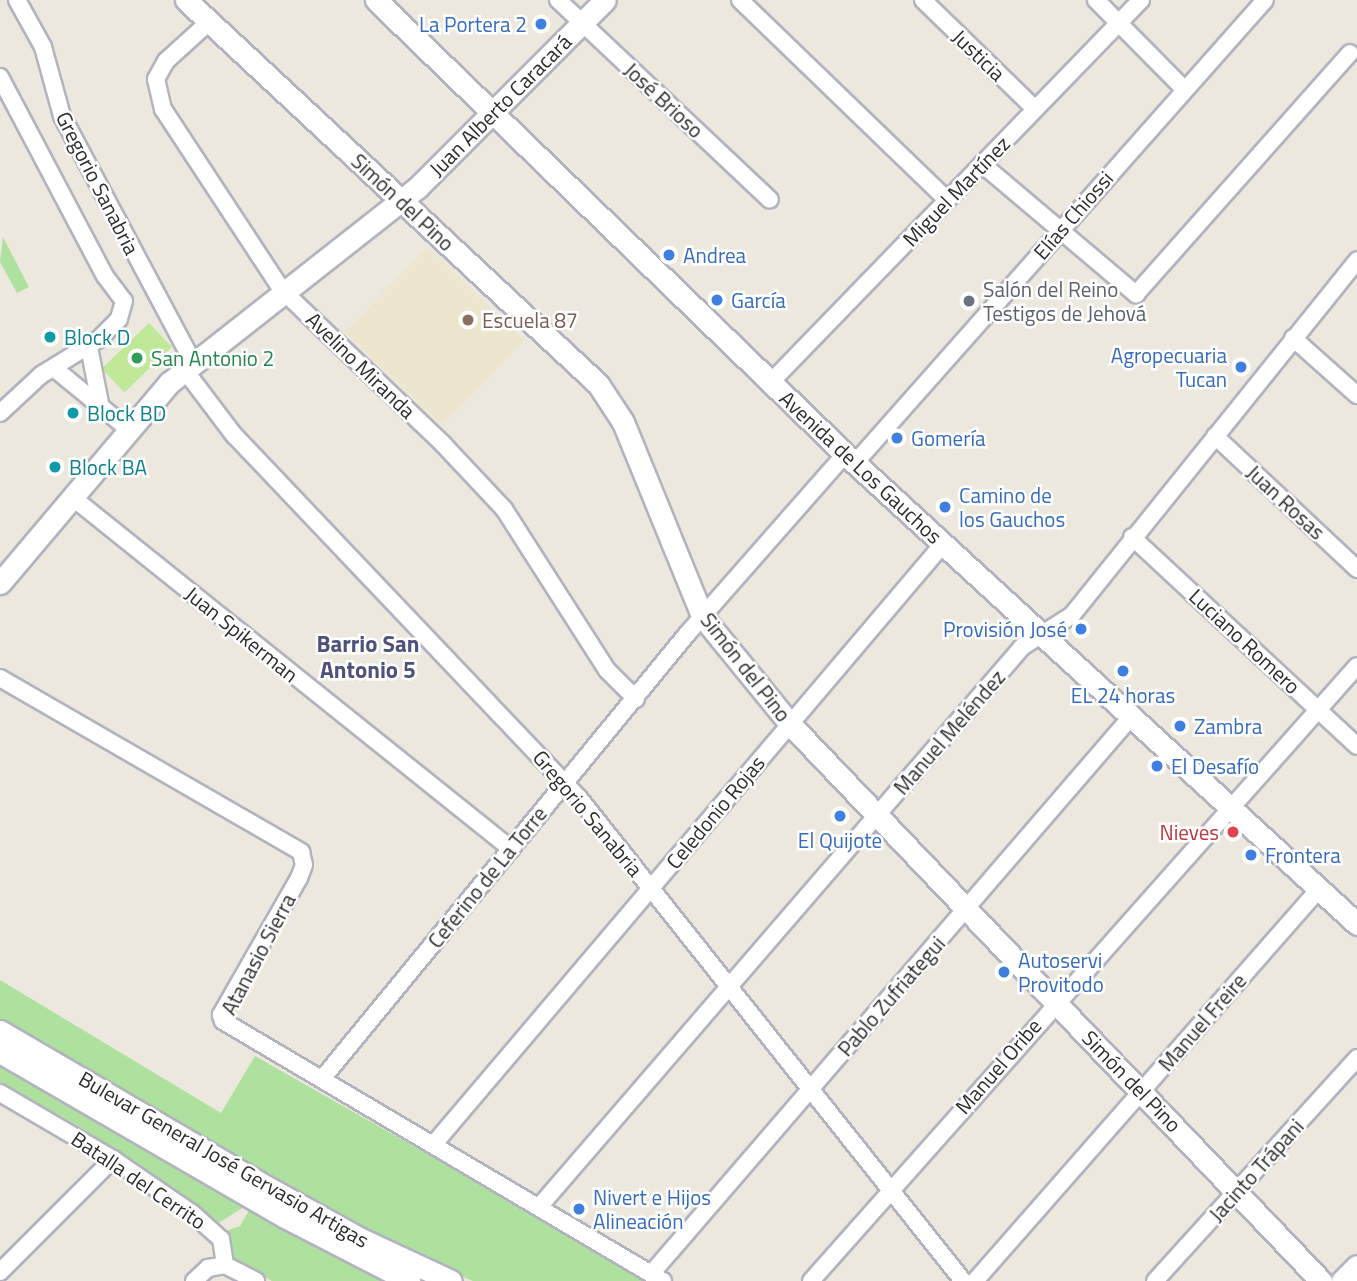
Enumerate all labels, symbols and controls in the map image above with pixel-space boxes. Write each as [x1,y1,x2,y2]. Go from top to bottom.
place label: La Portera 2 [419,11,527,37]
marker: La Portera 2 [533,16,549,32]
street label: Justicia [948,24,1010,86]
street label: Juan Alberto Caracará [424,29,576,181]
street label: José Brioso [619,57,709,143]
street label: Gregorio Sanabria [51,107,145,259]
street label: Miguel Martínez [897,131,1015,251]
street label: Simón del Pino [346,148,460,256]
street label: Elías Chiossi [1028,166,1118,264]
place label: Andrea [683,242,746,268]
marker: Andrea [661,247,677,263]
place label: Salón del Reino Testigos de Jehová [983,276,1146,326]
place label: García [731,287,786,313]
marker: García [709,292,725,308]
marker: Salón del Reino Testigos de Jehová [961,293,977,309]
street label: Avelino Miranda [301,307,421,423]
place label: Escuela 87 [482,307,578,333]
marker: Escuela 87 [460,312,476,328]
place label: Block D [64,324,130,350]
marker: Block D [42,329,58,345]
place label: Agropecuaria Tucan [1111,342,1227,392]
place label: San Antonio 2 [151,345,274,371]
marker: San Antonio 2 [129,350,145,366]
marker: Agropecuaria Tucan [1233,359,1249,375]
street label: Avenida de Los Gauchos [775,385,947,549]
place label: Block BD [87,400,166,426]
marker: Block BD [65,405,81,421]
place label: Gomería [911,425,986,451]
marker: Gomería [889,430,905,446]
place label: Block BA [69,454,147,480]
marker: Block BA [47,459,63,475]
street label: Juan Rosas [1242,460,1330,544]
place label: Camino de los Gauchos [959,482,1065,532]
marker: Camino de los Gauchos [937,499,953,515]
street label: Juan Spikerman [181,581,303,687]
street label: Luciano Romero [1184,583,1306,699]
street label: Simón del Pino [696,608,796,726]
place label: Provisión José [943,616,1067,642]
marker: Provisión José [1073,621,1089,637]
district label: Barrio San Antonio 5 [316,630,420,684]
marker: EL 24 horas [1115,663,1131,679]
street label: Manuel Meléndez [888,665,1010,799]
place label: EL 24 horas [1071,682,1175,708]
place label: Zambra [1194,713,1262,739]
marker: Zambra [1172,718,1188,734]
street label: Gregorio Sanabria [528,745,648,881]
street label: Celedonio Rojas [660,750,770,874]
place label: El Desafío [1171,753,1259,779]
marker: El Desafío [1149,758,1165,774]
street label: Ceferino de La Torre [422,801,552,953]
marker: El Quijote [832,808,848,824]
place label: Nieves [1159,819,1219,845]
marker: Nieves [1225,824,1241,840]
place label: El Quijote [798,827,882,853]
place label: Frontera [1265,842,1341,868]
marker: Frontera [1243,847,1259,863]
street label: Atanasio Sierra [216,889,300,1019]
street label: Pablo Zufriategui [832,931,950,1061]
place label: Autoservi Provitodo [1018,947,1104,997]
marker: Autoservi Provitodo [996,964,1012,980]
street label: Manuel Freire [1153,968,1251,1076]
street label: Manuel Oribe [950,1013,1046,1119]
street label: Simón del Pino [1077,1025,1187,1137]
street label: Bulevar General José Gervasio Artigas [75,1065,373,1253]
street label: Jacinto Trápani [1203,1114,1309,1226]
street label: Batalla del Cerrito [67,1126,211,1234]
place label: Nivert e Hijos Alineación [593,1184,711,1234]
marker: Nivert e Hijos Alineación [571,1201,587,1217]

